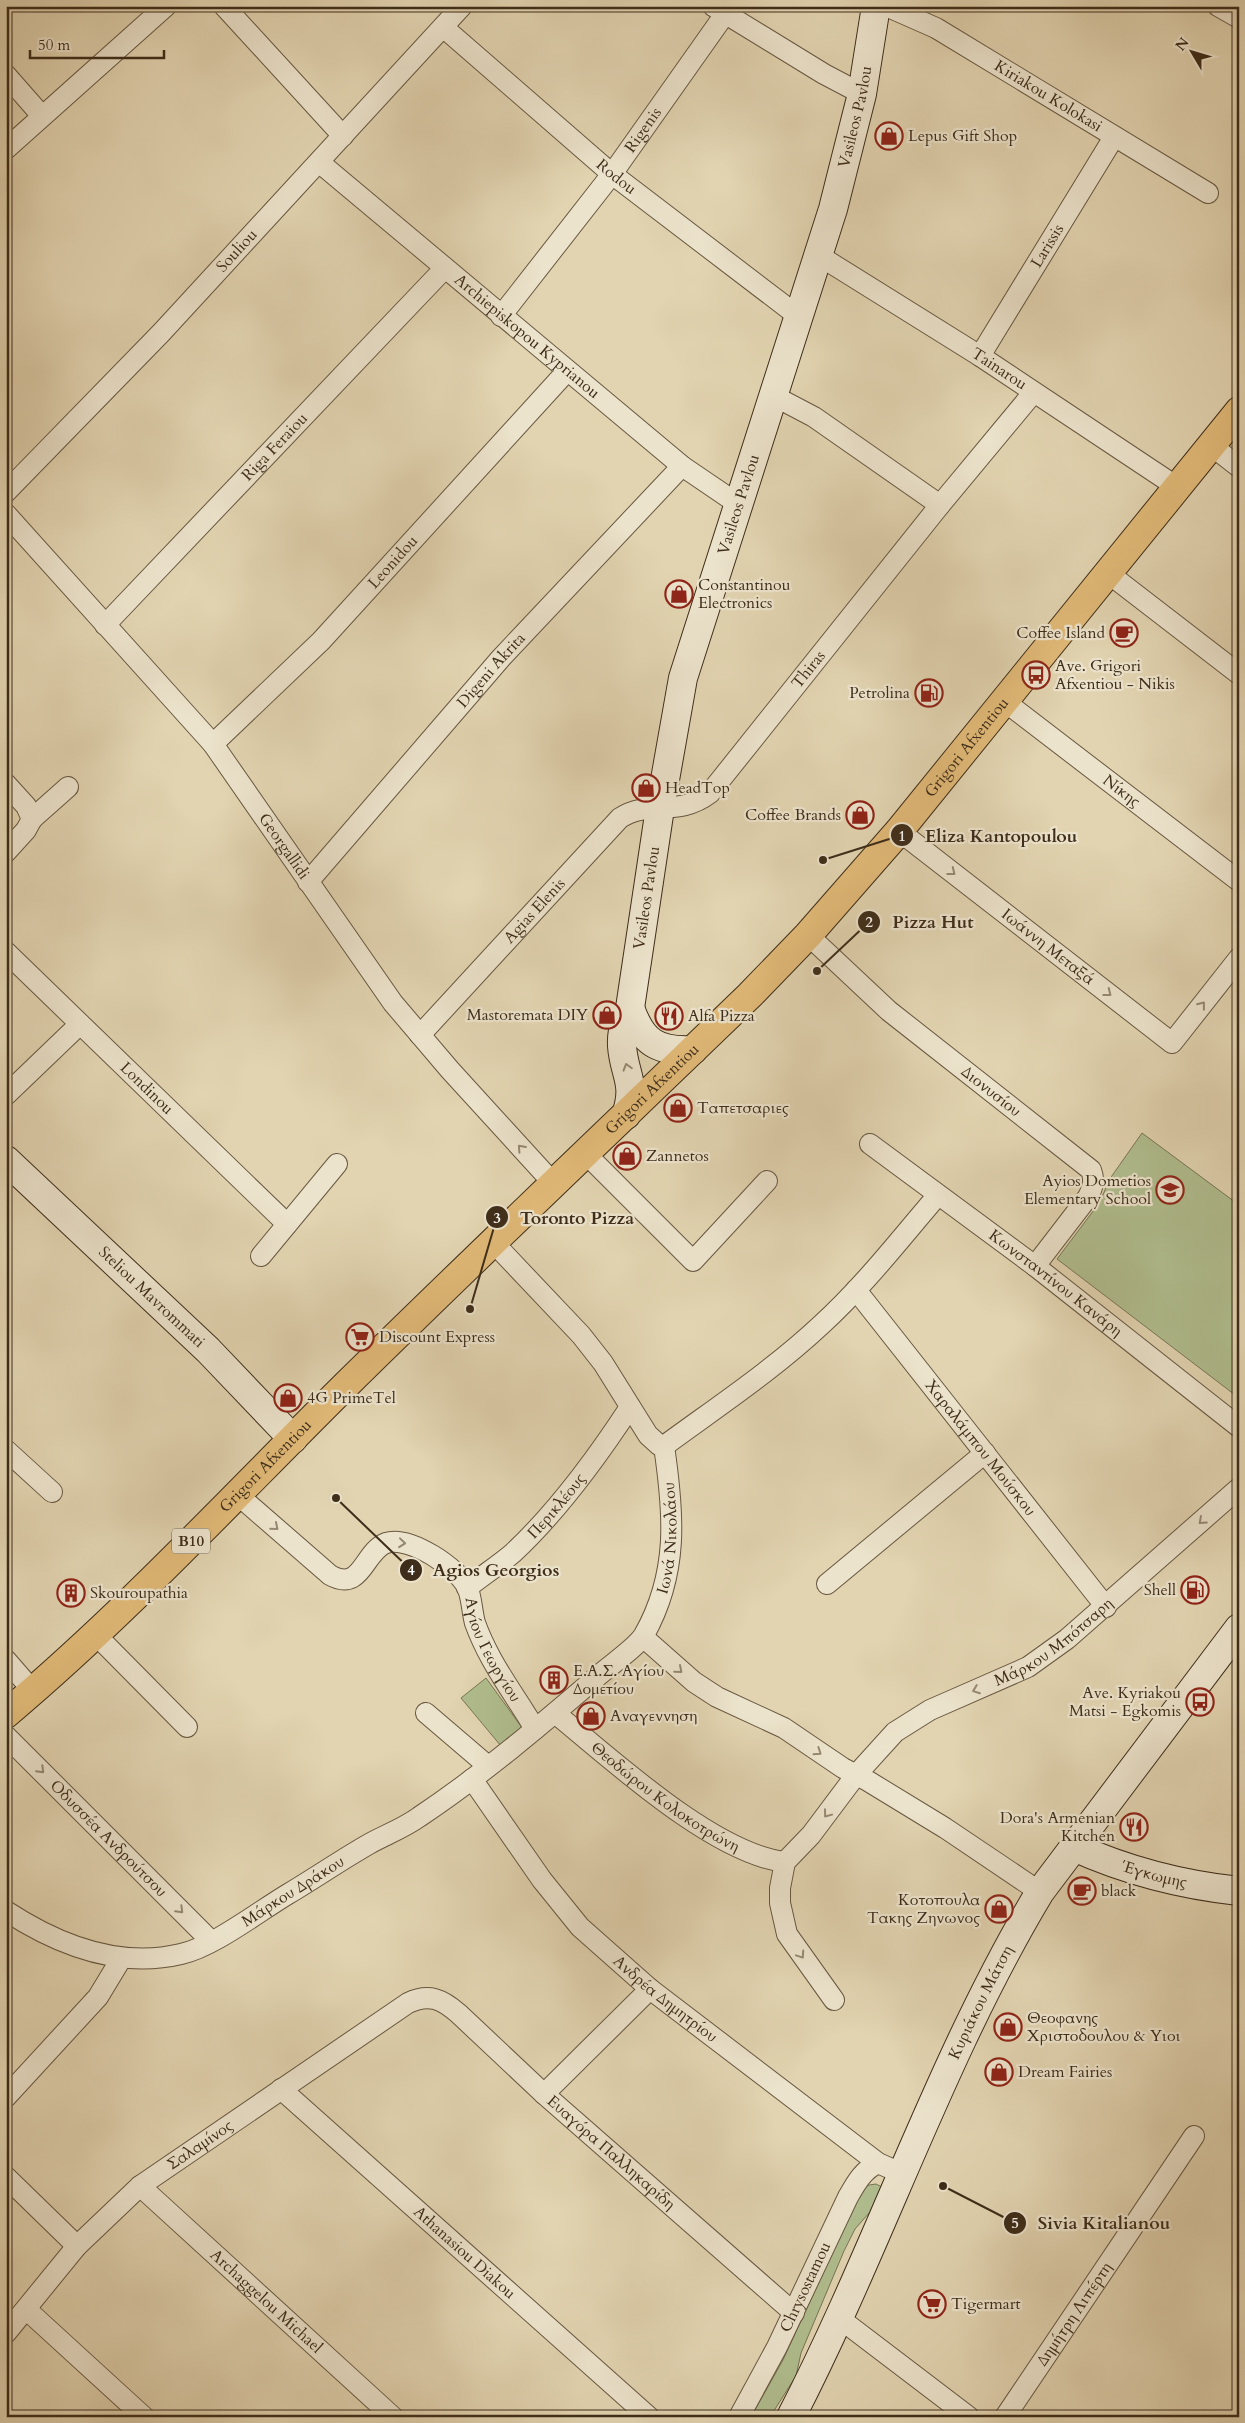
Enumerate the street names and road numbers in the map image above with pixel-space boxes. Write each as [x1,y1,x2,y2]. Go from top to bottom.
street label: Kiriakou Kolokasi [990,55,1107,138]
street label: Vasileos Pavlou [833,64,877,170]
street label: Rigenis [619,103,667,157]
street label: Rodou [591,154,641,200]
street label: Larissis [1026,220,1069,272]
street label: Souliou [211,224,262,277]
street label: Archiepiskopou Kyprianou [450,269,605,404]
street label: Tainarou [967,342,1032,395]
street label: Riga Feraiou [237,408,313,486]
street label: Vasileos Pavlou [712,451,765,557]
street label: Leonidou [363,530,423,594]
street label: Digeni Akrita [452,628,531,713]
street label: Thiras [787,646,831,693]
street label: Grigori Afxentiou [919,693,1014,802]
street label: Νίκης [1098,770,1145,813]
street label: Georgallidi [253,809,315,884]
street label: Vasileos Pavlou [628,844,665,951]
street label: Agias Elenis [499,873,570,948]
street label: Ιωάννη Μεταξά [997,903,1100,990]
street label: Grigori Afxentiou [600,1038,704,1140]
street label: Londinou [115,1057,179,1120]
street label: Διονυσίου [956,1061,1026,1122]
street label: Κωνσταντίνου Κανάρη [984,1224,1127,1342]
street label: Steliou Mavrommati [94,1241,210,1353]
street label: Χαραλάμπου Μούσκου [920,1375,1041,1521]
street label: Grigori Afxentiou [214,1414,317,1518]
street label: Περικλέους [522,1469,591,1544]
street label: Ιωνά Νικολάου [651,1481,682,1597]
road number: B10 [172,1528,210,1554]
street label: Μάρκου Μπότσαρη [990,1593,1118,1692]
street label: Αγίου Γεωργίου [460,1596,526,1706]
street label: Θεοδώρου Κολοκοτρώνη [586,1737,743,1857]
street label: Οδυσσέα Ανδρούτσου [45,1775,172,1902]
street label: Μάρκου Δράκου [237,1851,348,1932]
street label: Έγκωμης [1118,1855,1189,1894]
street label: Κυριάκου Μάτση [943,1941,1018,2063]
street label: Ανδρέα Δημητρίου [608,1950,722,2048]
street label: Ευαγόρα Παλληκαρίδη [542,2090,680,2215]
street label: Σαλαμίνος [163,2115,237,2175]
street label: Athanasiou Diakou [409,2201,521,2304]
street label: Chrysostamou [775,2238,836,2336]
street label: Archaggelou Michael [205,2244,327,2358]
street label: Δημήτρη Λιπέρτη [1031,2258,1117,2370]

